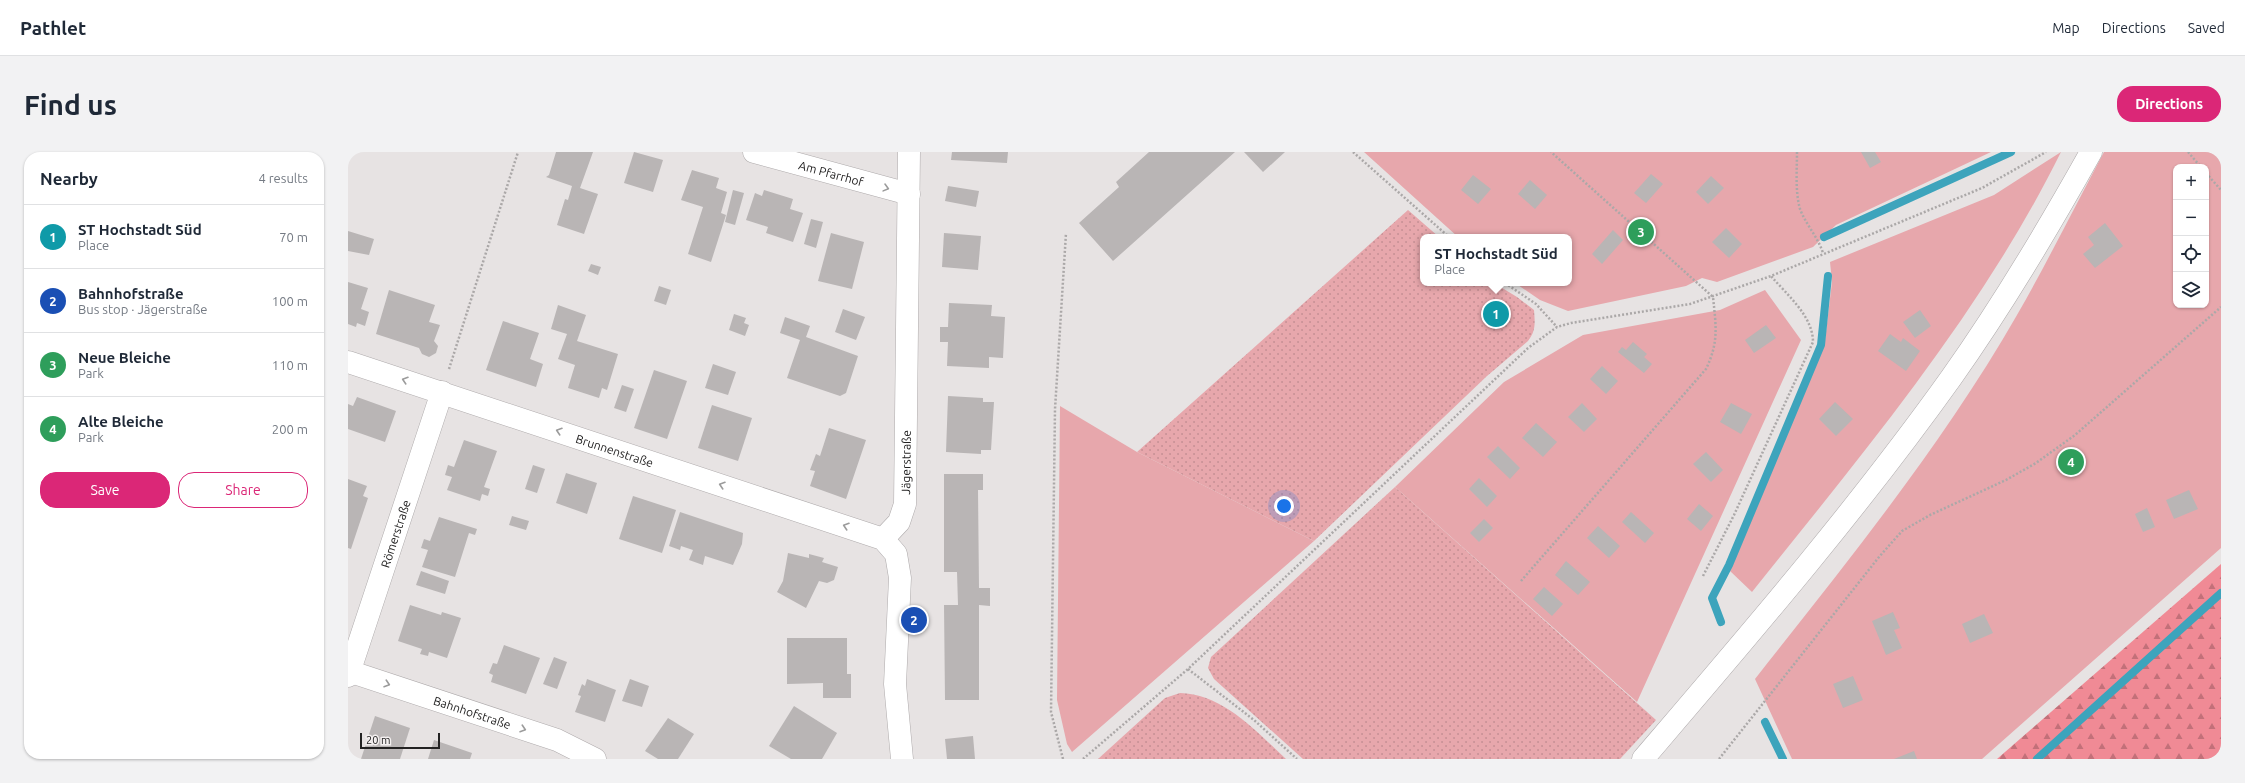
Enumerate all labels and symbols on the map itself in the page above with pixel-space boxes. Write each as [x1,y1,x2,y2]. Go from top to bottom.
street label: Am Pfarrhof [797,158,865,188]
one-way arrow [883,183,890,192]
pin: 3 [1628,217,1654,247]
pin: 1 [1483,299,1509,329]
one-way arrow [402,376,409,385]
one-way arrow [556,427,563,436]
street label: Jägerstraße [899,430,912,495]
street label: Brunnenstraße [574,431,655,469]
pin: 4 [2058,447,2084,477]
one-way arrow [719,482,726,490]
your location [1274,496,1294,516]
street label: Römerstraße [378,498,412,569]
one-way arrow [842,523,849,531]
pin: 2 [901,605,927,635]
one-way arrow [383,679,390,687]
street label: Bahnhofstraße [432,693,513,731]
one-way arrow [520,724,527,733]
scale bar [360,731,440,750]

